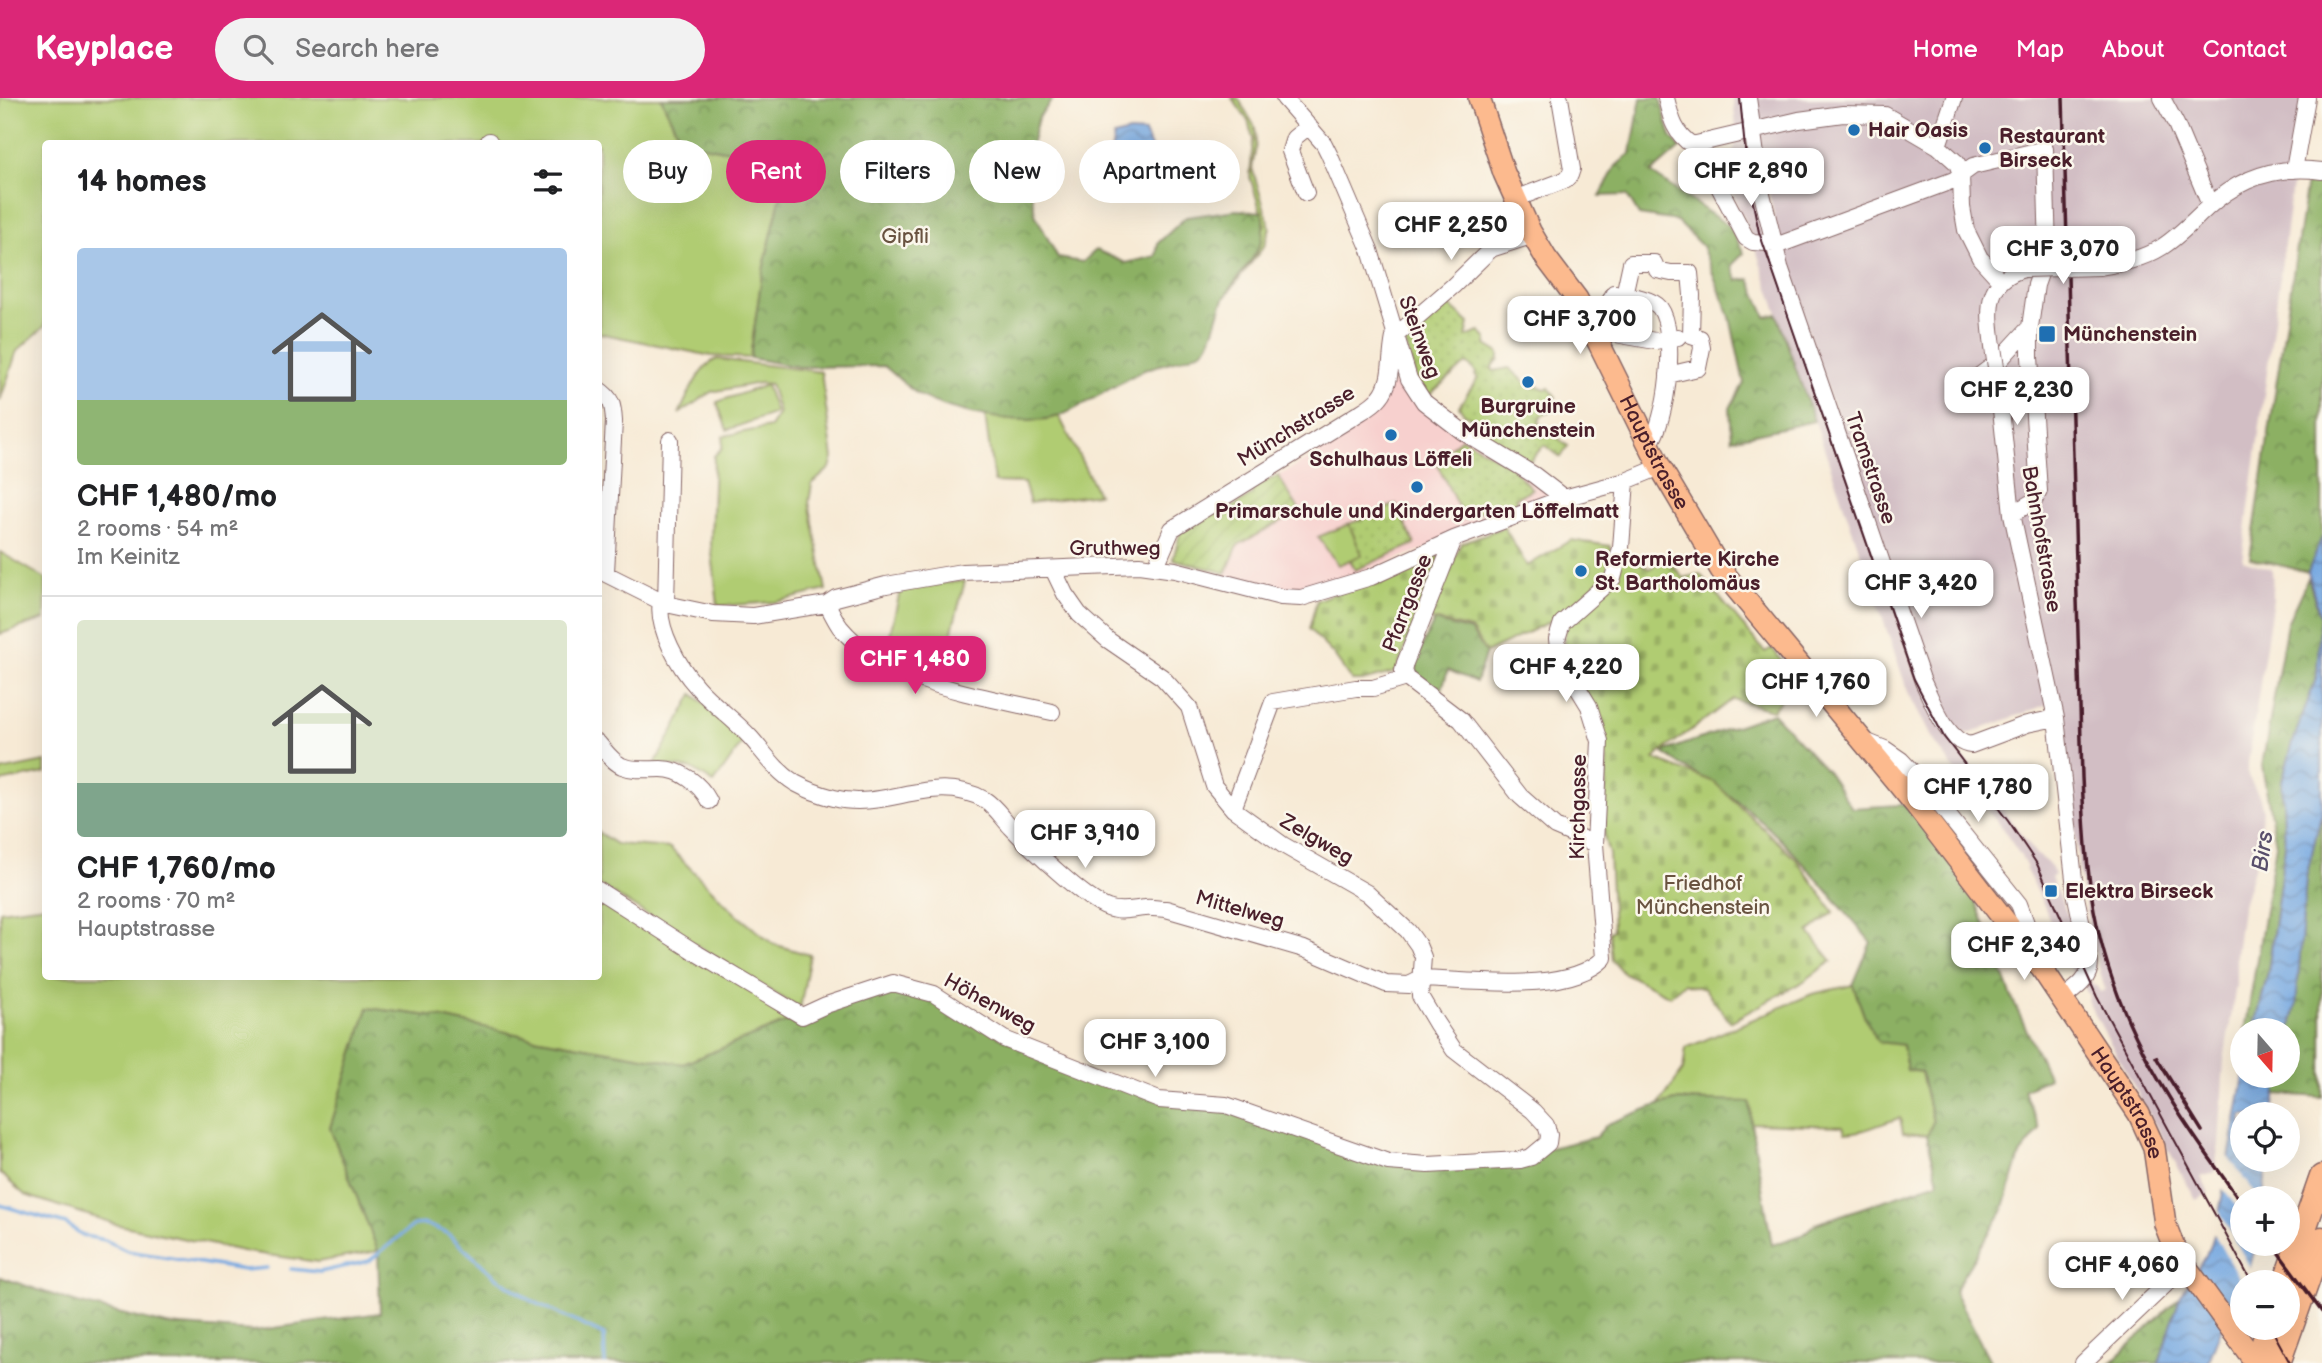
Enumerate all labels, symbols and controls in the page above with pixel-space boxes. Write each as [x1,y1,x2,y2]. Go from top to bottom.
search box [215,18,705,81]
text: Keyplace [35,29,173,69]
icon: search [239,30,277,68]
text: Search here [295,34,439,65]
text: Home [1913,35,1978,64]
text: Map [2016,35,2064,64]
text: About [2102,35,2164,64]
text: Contact [2202,35,2287,64]
place label: Hair Oasis [1868,118,1968,143]
marker: Hair Oasis [1846,122,1862,138]
place label: Restaurant Birseck [1999,124,2105,173]
chip: Buy [623,140,712,203]
chip: Rent [726,140,826,203]
chip: Filters [840,140,955,203]
chip: New [969,140,1065,203]
chip: Apartment [1079,140,1240,203]
marker: Restaurant Birseck [1977,140,1993,156]
pin: CHF 2,890 [1671,148,1831,208]
text: CHF 2,890 [1694,157,1808,185]
icon: filters [529,163,567,201]
text: 14 homes [77,164,206,200]
pin: CHF 2,250 [1371,202,1531,262]
text: CHF 2,250 [1394,211,1508,239]
park label: Gipfli [881,224,929,249]
pin: CHF 3,070 [1983,226,2143,286]
text: CHF 3,070 [2006,235,2120,263]
street label: Steinweg [1393,292,1446,382]
icon: home [259,294,385,420]
pin: CHF 3,700 [1500,296,1660,356]
text: CHF 3,700 [1523,305,1637,333]
place label: Münchenstein [2063,322,2197,347]
marker: Münchenstein [2037,324,2057,344]
pin: CHF 2,230 [1937,368,2097,427]
marker: Burgruine Münchenstein [1520,374,1536,390]
text: CHF 2,230 [1960,376,2074,404]
street label: Münchstrasse [1233,380,1360,472]
street label: Hauptstrasse [1613,391,1694,514]
place label: Burgruine Münchenstein [1461,394,1595,443]
street label: Tramstrasse [1840,409,1901,528]
marker: Schulhaus Löffeli [1383,427,1399,443]
place label: Schulhaus Löffeli [1310,447,1472,472]
street label: Bahnhofstrasse [2016,464,2067,614]
text: CHF 1,480/mo [77,479,277,515]
marker: Primarschule und Kindergarten Löffelmatt [1409,479,1425,495]
place label: Primarschule und Kindergarten Löffelmatt [1215,499,1619,524]
text: 2 rooms · 54 m² [77,515,239,543]
street label: Gruthweg [1069,536,1161,561]
text: Im Keinitz [77,543,179,571]
place label: Reformierte Kirche St. Bartholomäus [1595,547,1779,596]
street label: Pfarrgasse [1377,551,1438,656]
pin: CHF 3,420 [1841,560,2001,620]
marker: Reformierte Kirche St. Bartholomäus [1573,563,1589,579]
text: CHF 3,420 [1864,569,1978,597]
pin: CHF 1,480 [835,636,995,696]
pin: CHF 4,220 [1486,644,1646,704]
text: CHF 1,480 [860,645,970,673]
text: CHF 4,220 [1509,653,1623,681]
pin: CHF 1,760 [1736,660,1896,719]
icon: home [259,666,385,792]
text: CHF 1,760 [1761,668,1871,696]
street label: Kirchgasse [1565,754,1592,860]
pin: CHF 1,780 [1898,764,2058,824]
text: CHF 1,780 [1923,773,2033,801]
street label: Zelgweg [1275,808,1358,870]
pin: CHF 3,910 [1005,810,1165,870]
text: CHF 3,910 [1030,819,1140,847]
water label: Birs [2246,829,2280,873]
text: CHF 1,760/mo [77,851,276,887]
park label: Friedhof Münchenstein [1636,871,1770,920]
place label: Elektra Birseck [2065,879,2213,904]
marker: Elektra Birseck [2043,883,2059,899]
street label: Mittelweg [1193,885,1287,934]
text: 2 rooms · 70 m² [77,887,236,915]
text: Hauptstrasse [77,915,215,943]
pin: CHF 2,340 [1944,922,2104,982]
text: CHF 2,340 [1967,931,2081,959]
street label: Höhenweg [939,968,1040,1039]
north arrow [2230,1018,2300,1088]
map controls [2230,1018,2300,1340]
pin: CHF 3,100 [1075,1020,1235,1079]
text: CHF 3,100 [1100,1028,1210,1056]
street label: Hauptstrasse [2085,1042,2168,1161]
button: locate [2230,1102,2300,1172]
button: + [2230,1186,2300,1256]
pin: CHF 4,060 [2042,1242,2202,1302]
text: CHF 4,060 [2065,1251,2179,1279]
button: − [2230,1270,2300,1340]

